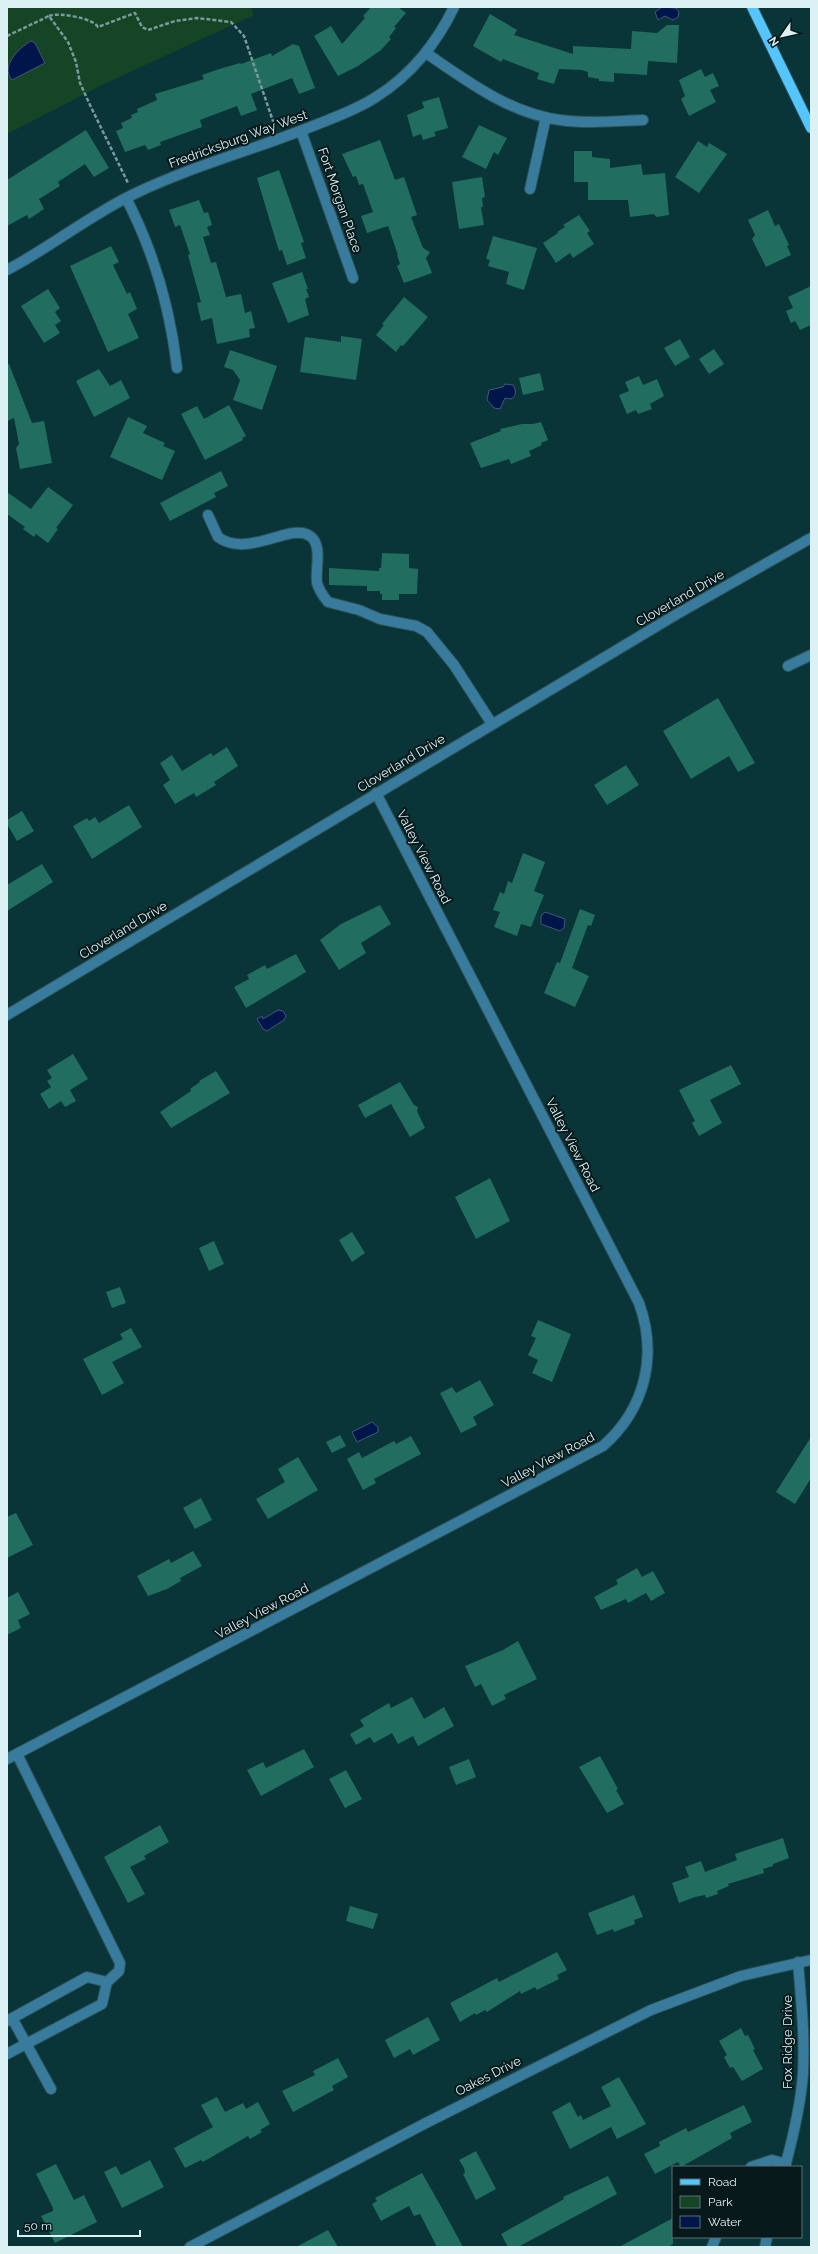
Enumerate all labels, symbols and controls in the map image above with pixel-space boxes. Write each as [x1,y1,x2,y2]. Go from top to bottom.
north arrow [762,16,802,56]
text: N [766,34,782,48]
street label: Fredricksburg Way West [167,107,310,171]
street label: Fort Morgan Place [315,146,365,255]
street label: Cloverland Drive [633,566,727,629]
street label: Cloverland Drive [355,731,448,795]
street label: Valley View Road [394,808,454,906]
street label: Cloverland Drive [77,898,170,962]
street label: Valley View Road [543,1096,603,1194]
street label: Valley View Road [499,1429,597,1491]
street label: Valley View Road [213,1580,311,1642]
street label: Fox Ridge Drive [780,1995,795,2089]
street label: Oakes Drive [453,2053,524,2099]
legend [672,2166,802,2238]
text: Road [708,2175,737,2189]
text: Park [708,2195,733,2209]
scale bar [18,2212,140,2238]
text: Water [708,2215,742,2229]
text: 50 m [24,2219,52,2233]

